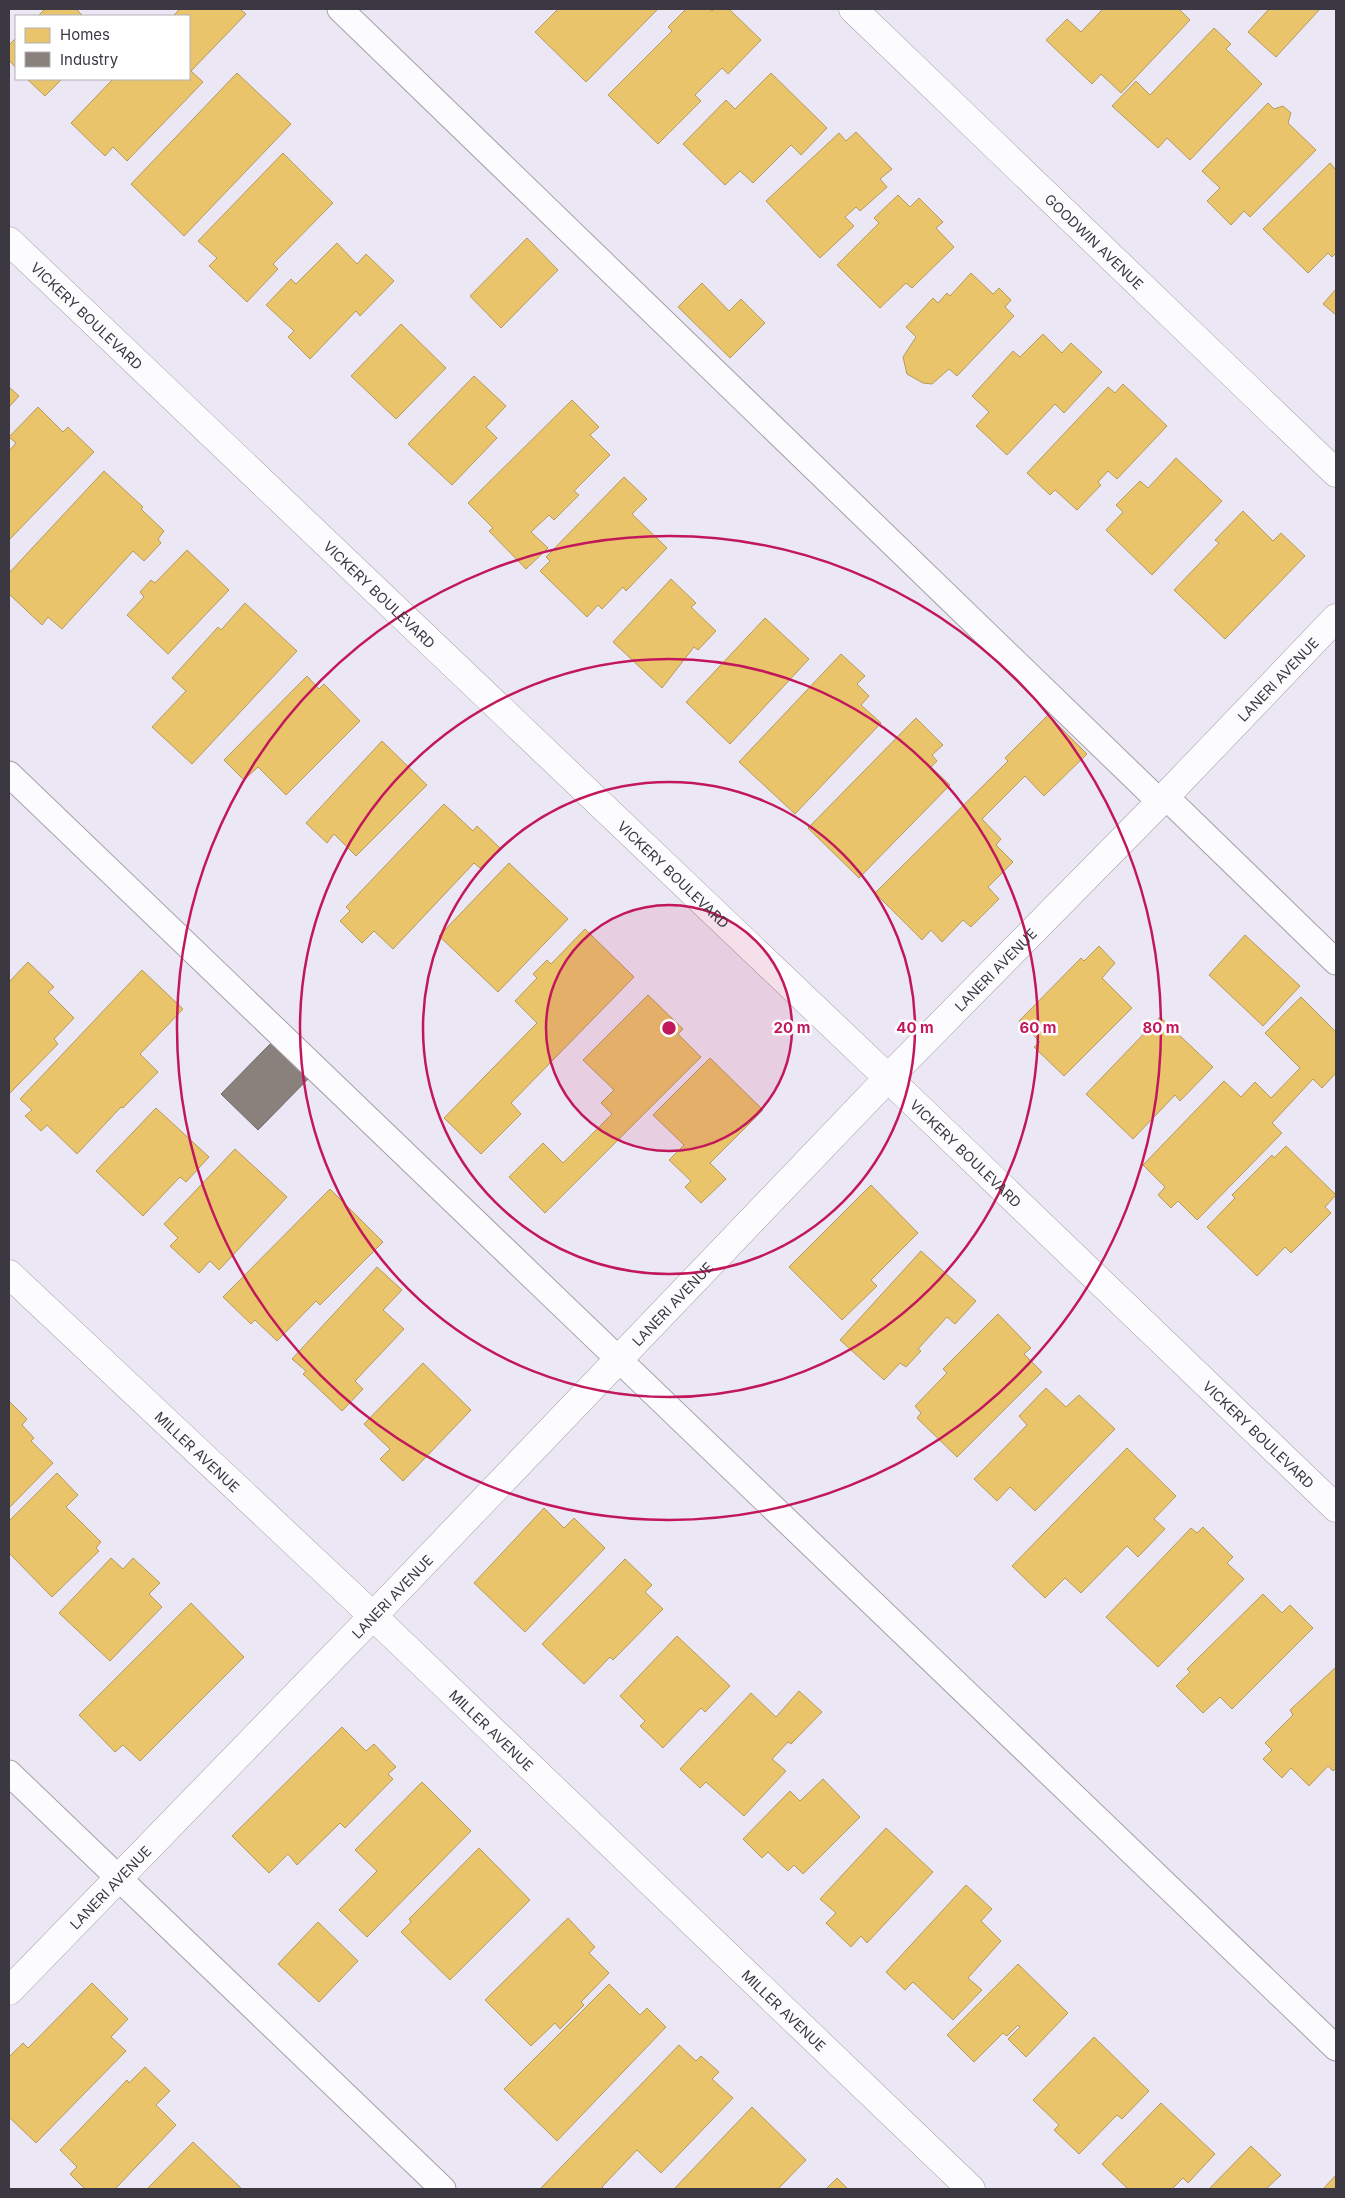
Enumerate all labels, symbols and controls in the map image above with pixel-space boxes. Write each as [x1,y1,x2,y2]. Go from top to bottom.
legend [15,15,190,80]
text: Homes [60,25,110,44]
text: Industry [60,50,119,69]
street label: GOODWIN AVENUE [1042,190,1147,292]
street label: VICKERY BOULEVARD [28,258,147,373]
street label: VICKERY BOULEVARD [320,537,439,651]
street label: LANERI AVENUE [1234,634,1322,725]
street label: VICKERY BOULEVARD [614,817,733,931]
street label: LANERI AVENUE [951,924,1040,1014]
text: 20 m [774,1018,810,1037]
text: 40 m [896,1018,934,1037]
text: 60 m [1019,1018,1057,1037]
text: 80 m [1142,1018,1180,1037]
centre of rings [660,1019,678,1037]
street label: VICKERY BOULEVARD [907,1096,1025,1210]
street label: LANERI AVENUE [628,1258,716,1349]
street label: VICKERY BOULEVARD [1200,1377,1318,1491]
street label: MILLER AVENUE [152,1408,244,1495]
street label: LANERI AVENUE [348,1551,436,1642]
street label: MILLER AVENUE [446,1686,537,1774]
street label: LANERI AVENUE [66,1842,154,1932]
street label: MILLER AVENUE [739,1966,830,2054]

